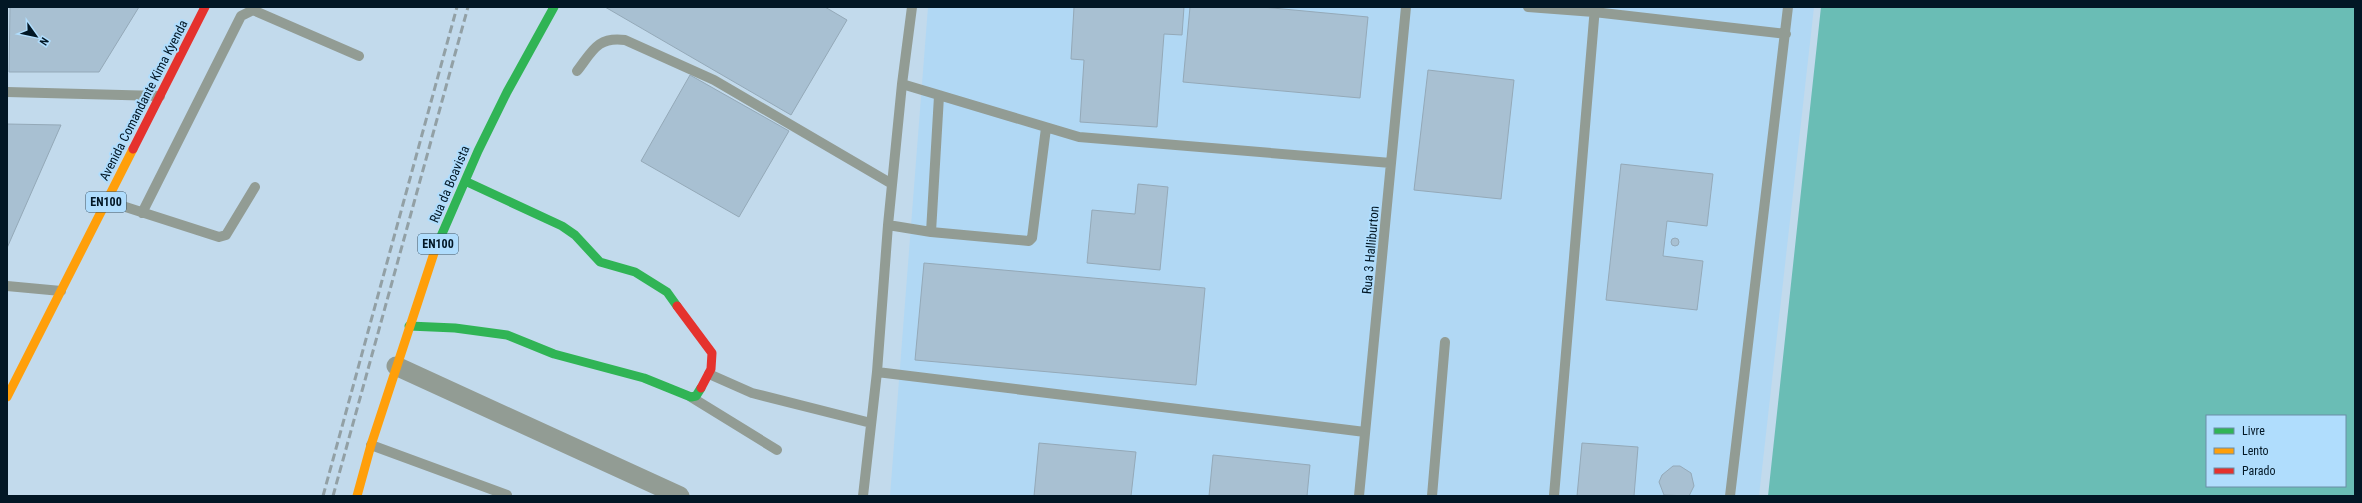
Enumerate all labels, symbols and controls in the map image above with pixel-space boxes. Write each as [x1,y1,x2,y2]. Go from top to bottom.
north arrow [16,16,56,56]
street label: Avenida Comandante Kima Kyenda [96,17,191,183]
text: N [37,35,51,48]
street label: Rua da Boavista [426,143,472,225]
road number: EN100 [86,192,126,212]
street label: Rua 3 Halliburton [1359,205,1382,295]
road number: EN100 [418,234,458,254]
legend [2206,415,2346,487]
text: Livre [2242,424,2265,438]
text: Lento [2242,444,2269,458]
text: Parado [2242,464,2275,478]

